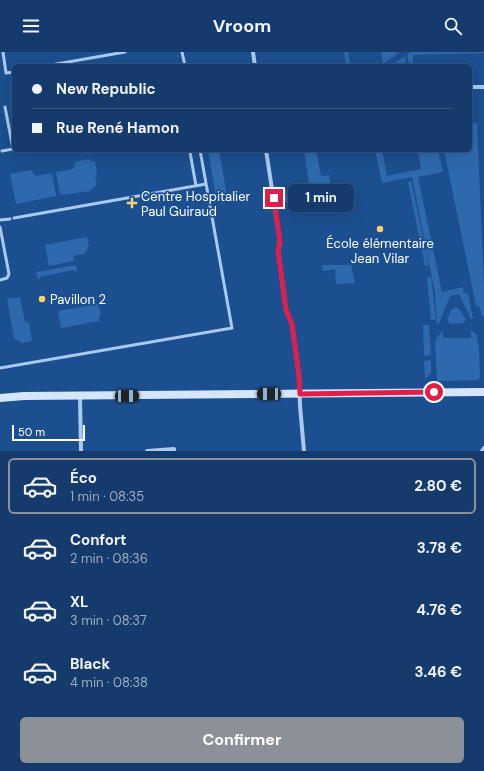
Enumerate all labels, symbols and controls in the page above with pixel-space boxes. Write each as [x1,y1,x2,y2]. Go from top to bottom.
text: Vroom [213,14,271,38]
icon: menu [20,15,42,37]
icon: search [442,15,464,37]
text: New Republic [56,79,156,99]
text: Rue René Hamon [56,118,179,138]
callout: 1 min [288,184,354,212]
place label: Centre Hospitalier Paul Guiraud [141,188,251,220]
route end [265,189,283,207]
text: 1 min [305,189,337,206]
marker: Centre Hospitalier Paul Guiraud [126,197,138,209]
marker: École élémentaire Jean Vilar [375,224,385,234]
place label: École élémentaire Jean Vilar [326,234,434,267]
place label: Pavillon 2 [50,291,106,308]
marker: Pavillon 2 [37,294,47,304]
route start [425,383,443,401]
car [257,388,281,400]
car [115,390,139,402]
scale bar [12,423,85,442]
text: 50 m [18,425,45,439]
icon: car [22,468,58,504]
text: Éco [70,468,97,488]
text: 2.80 € [414,476,462,496]
text: 1 min · 08:35 [70,488,144,505]
icon: car [22,530,58,566]
text: Confort [70,530,127,550]
text: 3.78 € [417,538,462,558]
text: 2 min · 08:36 [70,550,148,567]
icon: car [22,592,58,628]
text: XL [70,592,88,612]
text: 4.76 € [416,600,462,620]
text: 3 min · 08:37 [70,612,147,629]
icon: car [22,654,58,690]
text: Black [70,654,110,674]
text: 3.46 € [415,662,462,682]
text: 4 min · 08:38 [70,674,148,691]
button: Confirmer [20,717,464,763]

